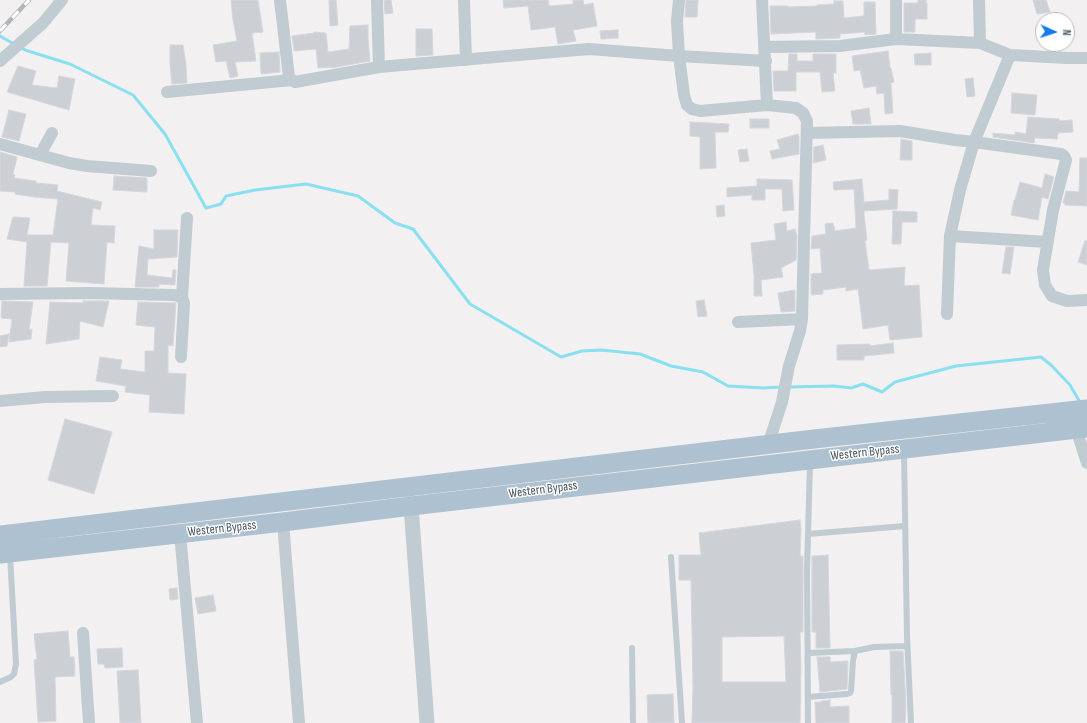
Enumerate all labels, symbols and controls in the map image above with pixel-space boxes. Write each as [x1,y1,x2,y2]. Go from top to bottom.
north arrow [1035,12,1075,52]
text: N [1060,29,1073,36]
street label: Western Bypass [830,442,900,464]
street label: Western Bypass [508,478,578,502]
street label: Western Bypass [187,518,257,540]

